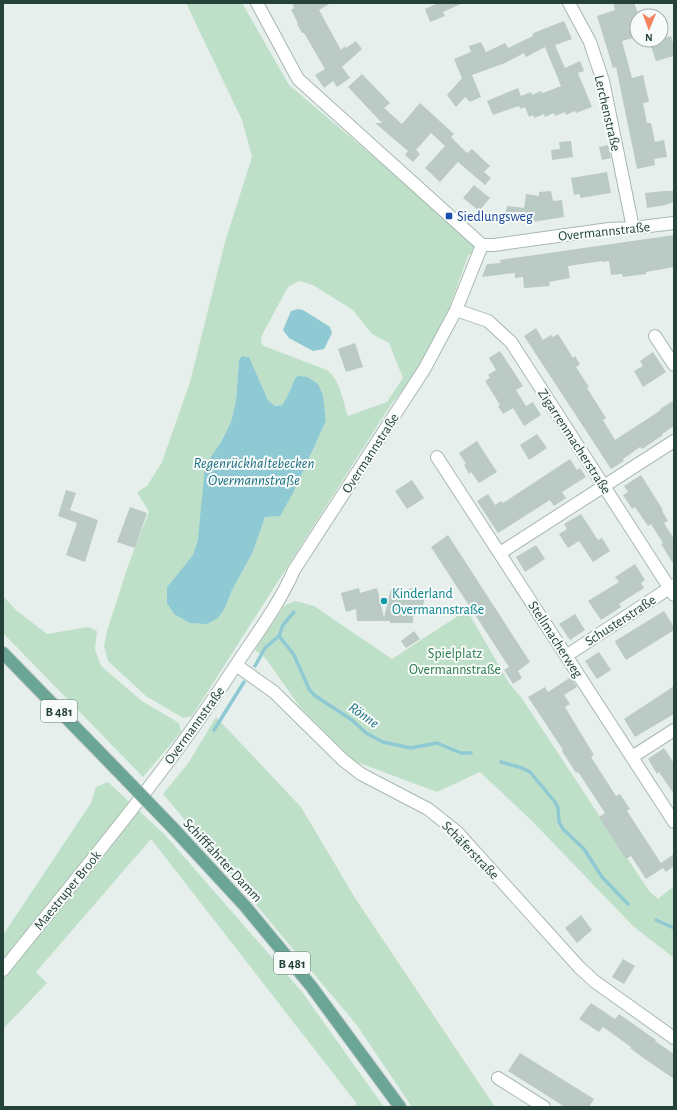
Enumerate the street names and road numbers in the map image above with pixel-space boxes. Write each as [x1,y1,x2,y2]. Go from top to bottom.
street label: Lerchenstraße [591,74,623,153]
street label: Overmannstraße [558,220,651,244]
street label: Zigarrenmacherstraße [535,386,613,497]
street label: Overmannstraße [340,411,402,496]
street label: Schusterstraße [583,593,658,649]
street label: Stellmacherweg [525,599,585,680]
street label: Overmannstraße [162,684,228,767]
road number: B 481 [41,700,77,722]
street label: Schifffahrter Damm [180,816,264,905]
street label: Schäferstraße [439,819,501,883]
street label: Maestruper Brook [32,848,104,933]
road number: B 481 [274,952,310,974]

